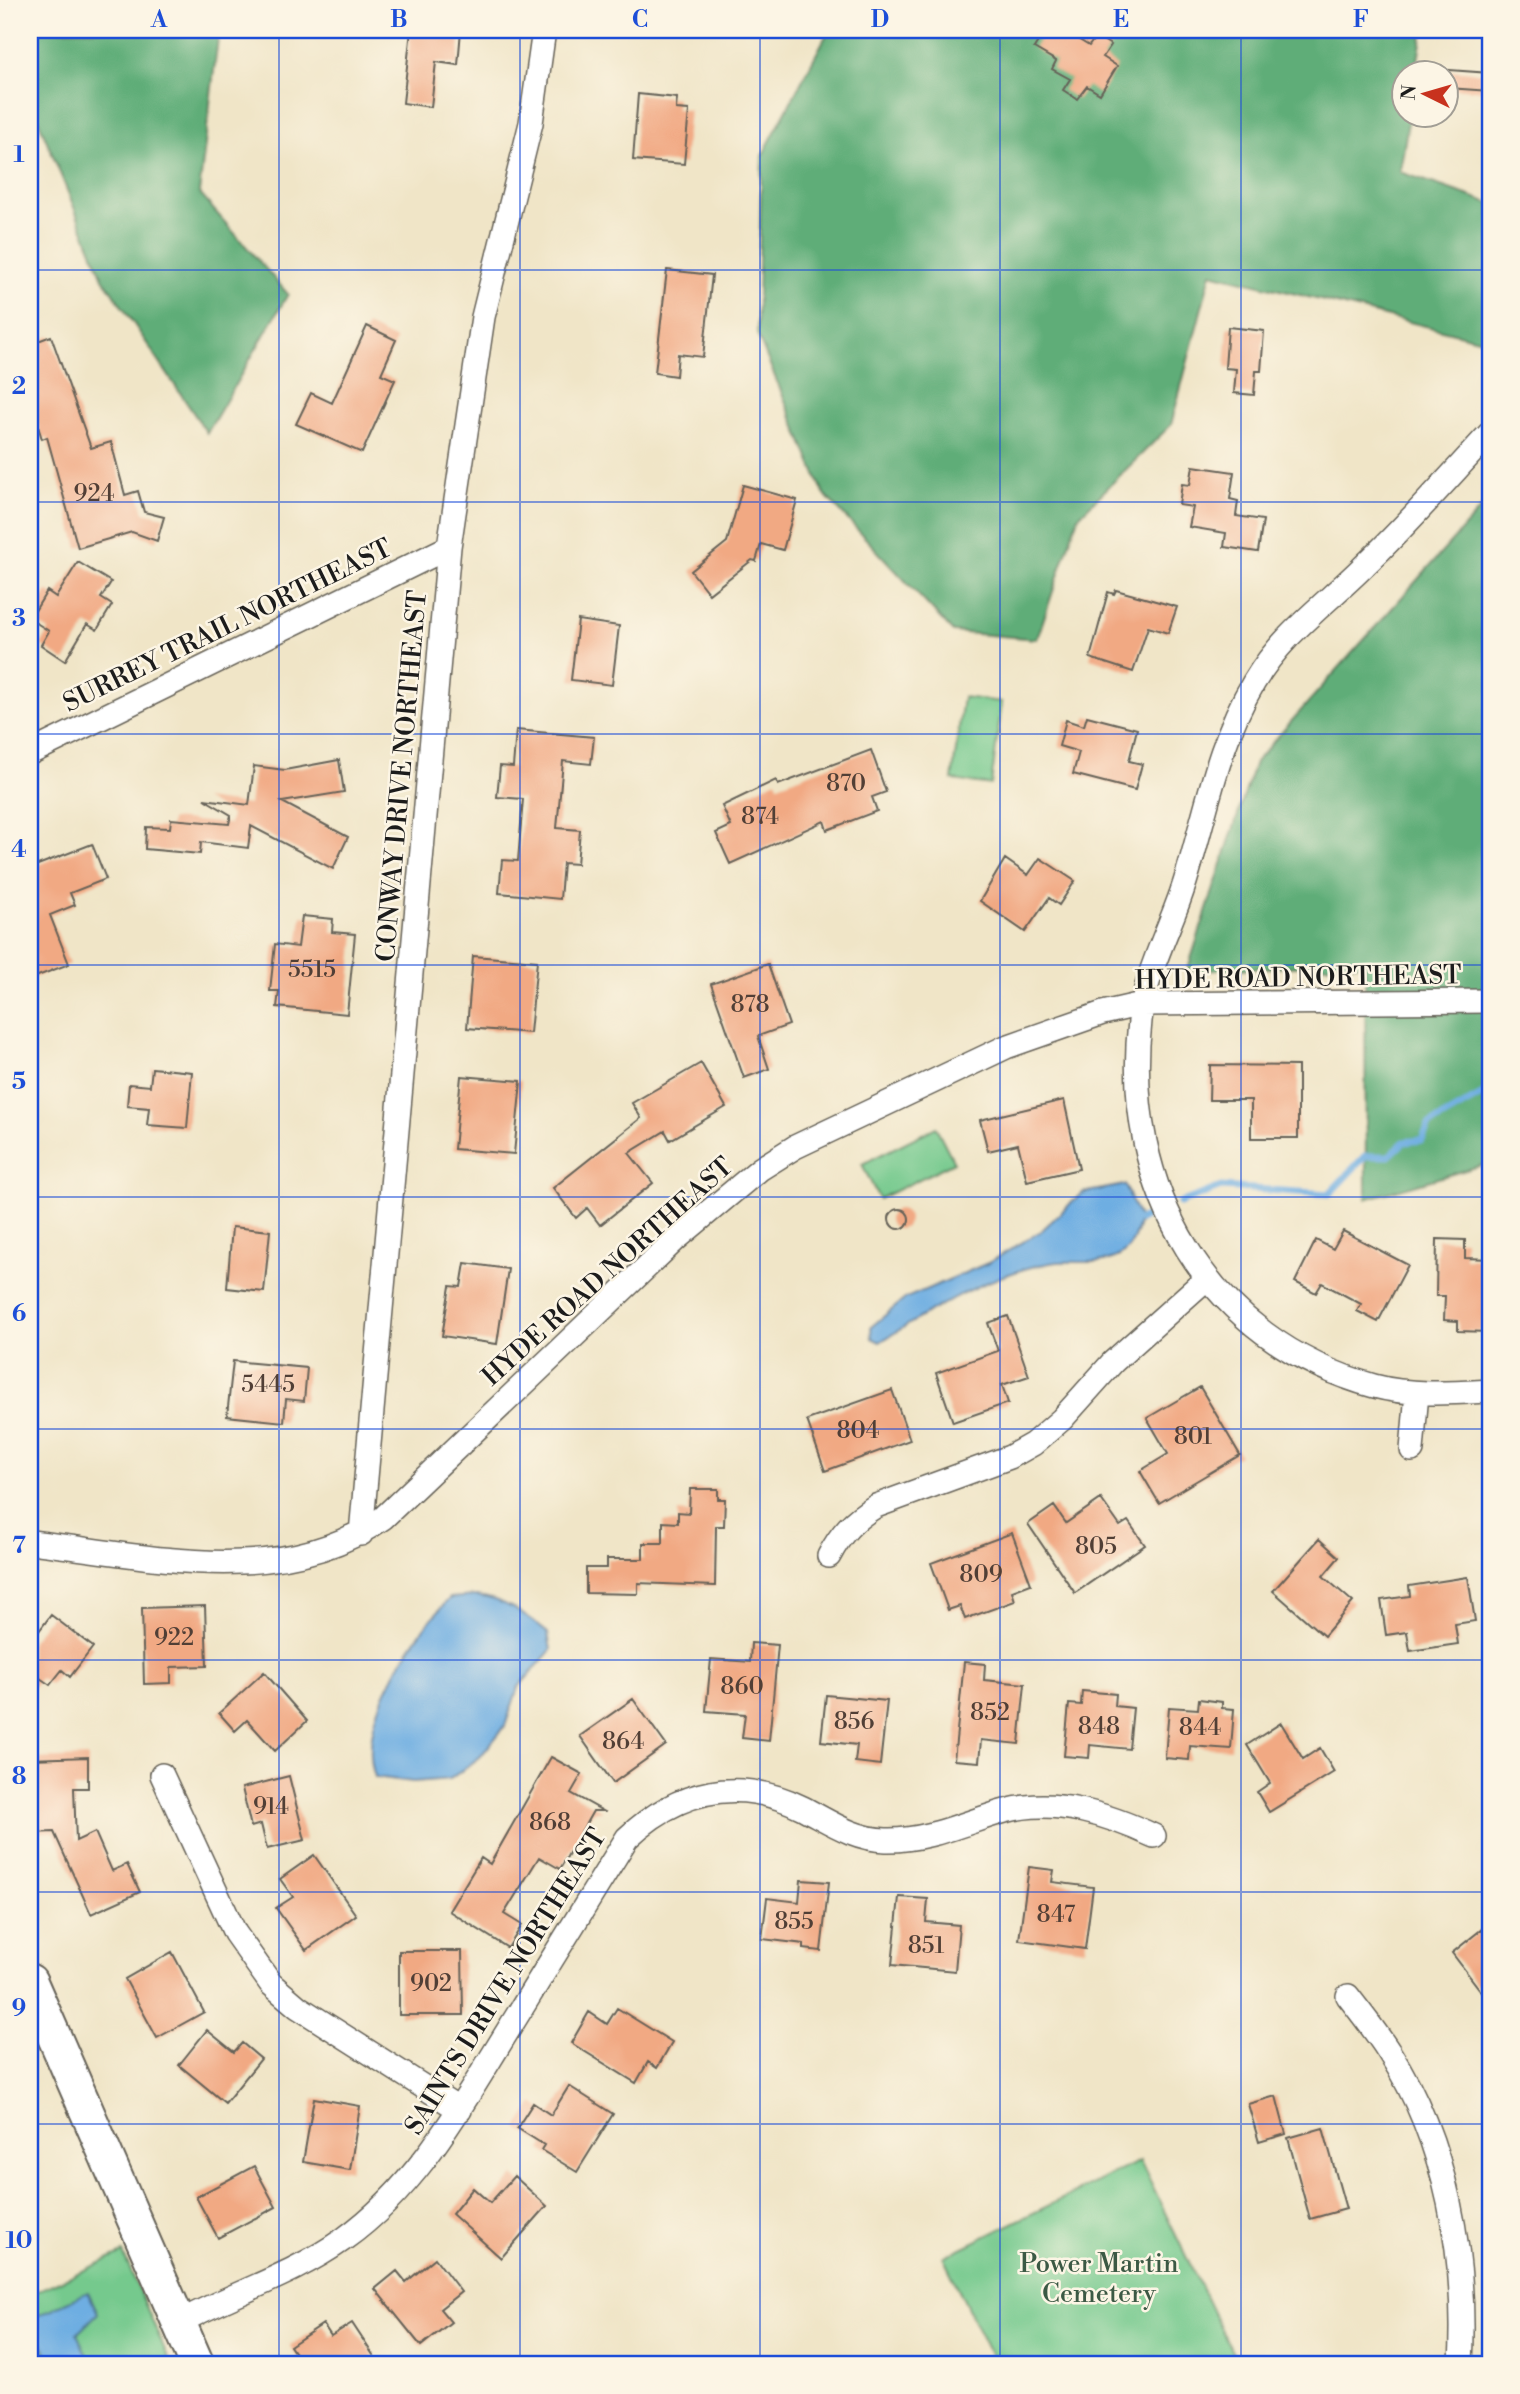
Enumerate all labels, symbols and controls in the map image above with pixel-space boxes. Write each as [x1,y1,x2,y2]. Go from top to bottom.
text: A [150,6,168,34]
text: B [390,6,408,34]
text: C [632,6,648,34]
text: D [871,6,889,34]
text: E [1113,6,1129,34]
text: F [1353,6,1369,34]
north arrow [1390,60,1460,130]
text: N [1396,84,1422,101]
text: 1 [13,141,25,169]
text: 2 [12,373,26,401]
house number: 924 [74,480,114,508]
street label: SURREY TRAIL NORTHEAST [58,532,397,720]
street label: CONWAY DRIVE NORTHEAST [370,589,434,963]
text: 3 [12,605,26,633]
house number: 870 [826,770,866,798]
house number: 874 [741,803,779,831]
text: 4 [11,836,27,864]
house number: 5515 [288,956,336,984]
street label: HYDE ROAD NORTHEAST [1134,959,1462,997]
house number: 878 [730,991,770,1019]
text: 5 [12,1068,26,1096]
street label: HYDE ROAD NORTHEAST [476,1151,740,1393]
text: 6 [12,1300,26,1328]
house number: 5445 [241,1371,295,1399]
house number: 804 [836,1417,880,1445]
house number: 801 [1174,1423,1212,1451]
text: 7 [12,1532,26,1560]
house number: 805 [1075,1533,1117,1561]
house number: 809 [959,1561,1003,1589]
house number: 922 [154,1624,194,1652]
house number: 860 [720,1673,764,1701]
house number: 852 [970,1699,1010,1727]
house number: 856 [834,1708,874,1736]
house number: 848 [1078,1713,1120,1741]
house number: 844 [1179,1714,1221,1742]
house number: 864 [602,1728,644,1756]
text: 8 [12,1763,26,1791]
house number: 914 [253,1793,289,1821]
house number: 868 [529,1809,571,1837]
street label: SAINTS DRIVE NORTHEAST [398,1822,614,2141]
house number: 847 [1037,1901,1076,1929]
house number: 855 [774,1908,814,1936]
house number: 851 [908,1932,944,1960]
house number: 902 [410,1970,452,1998]
text: 9 [12,1995,26,2023]
text: 10 [5,2227,33,2255]
park label: Power Martin Cemetery [1019,2248,1179,2310]

